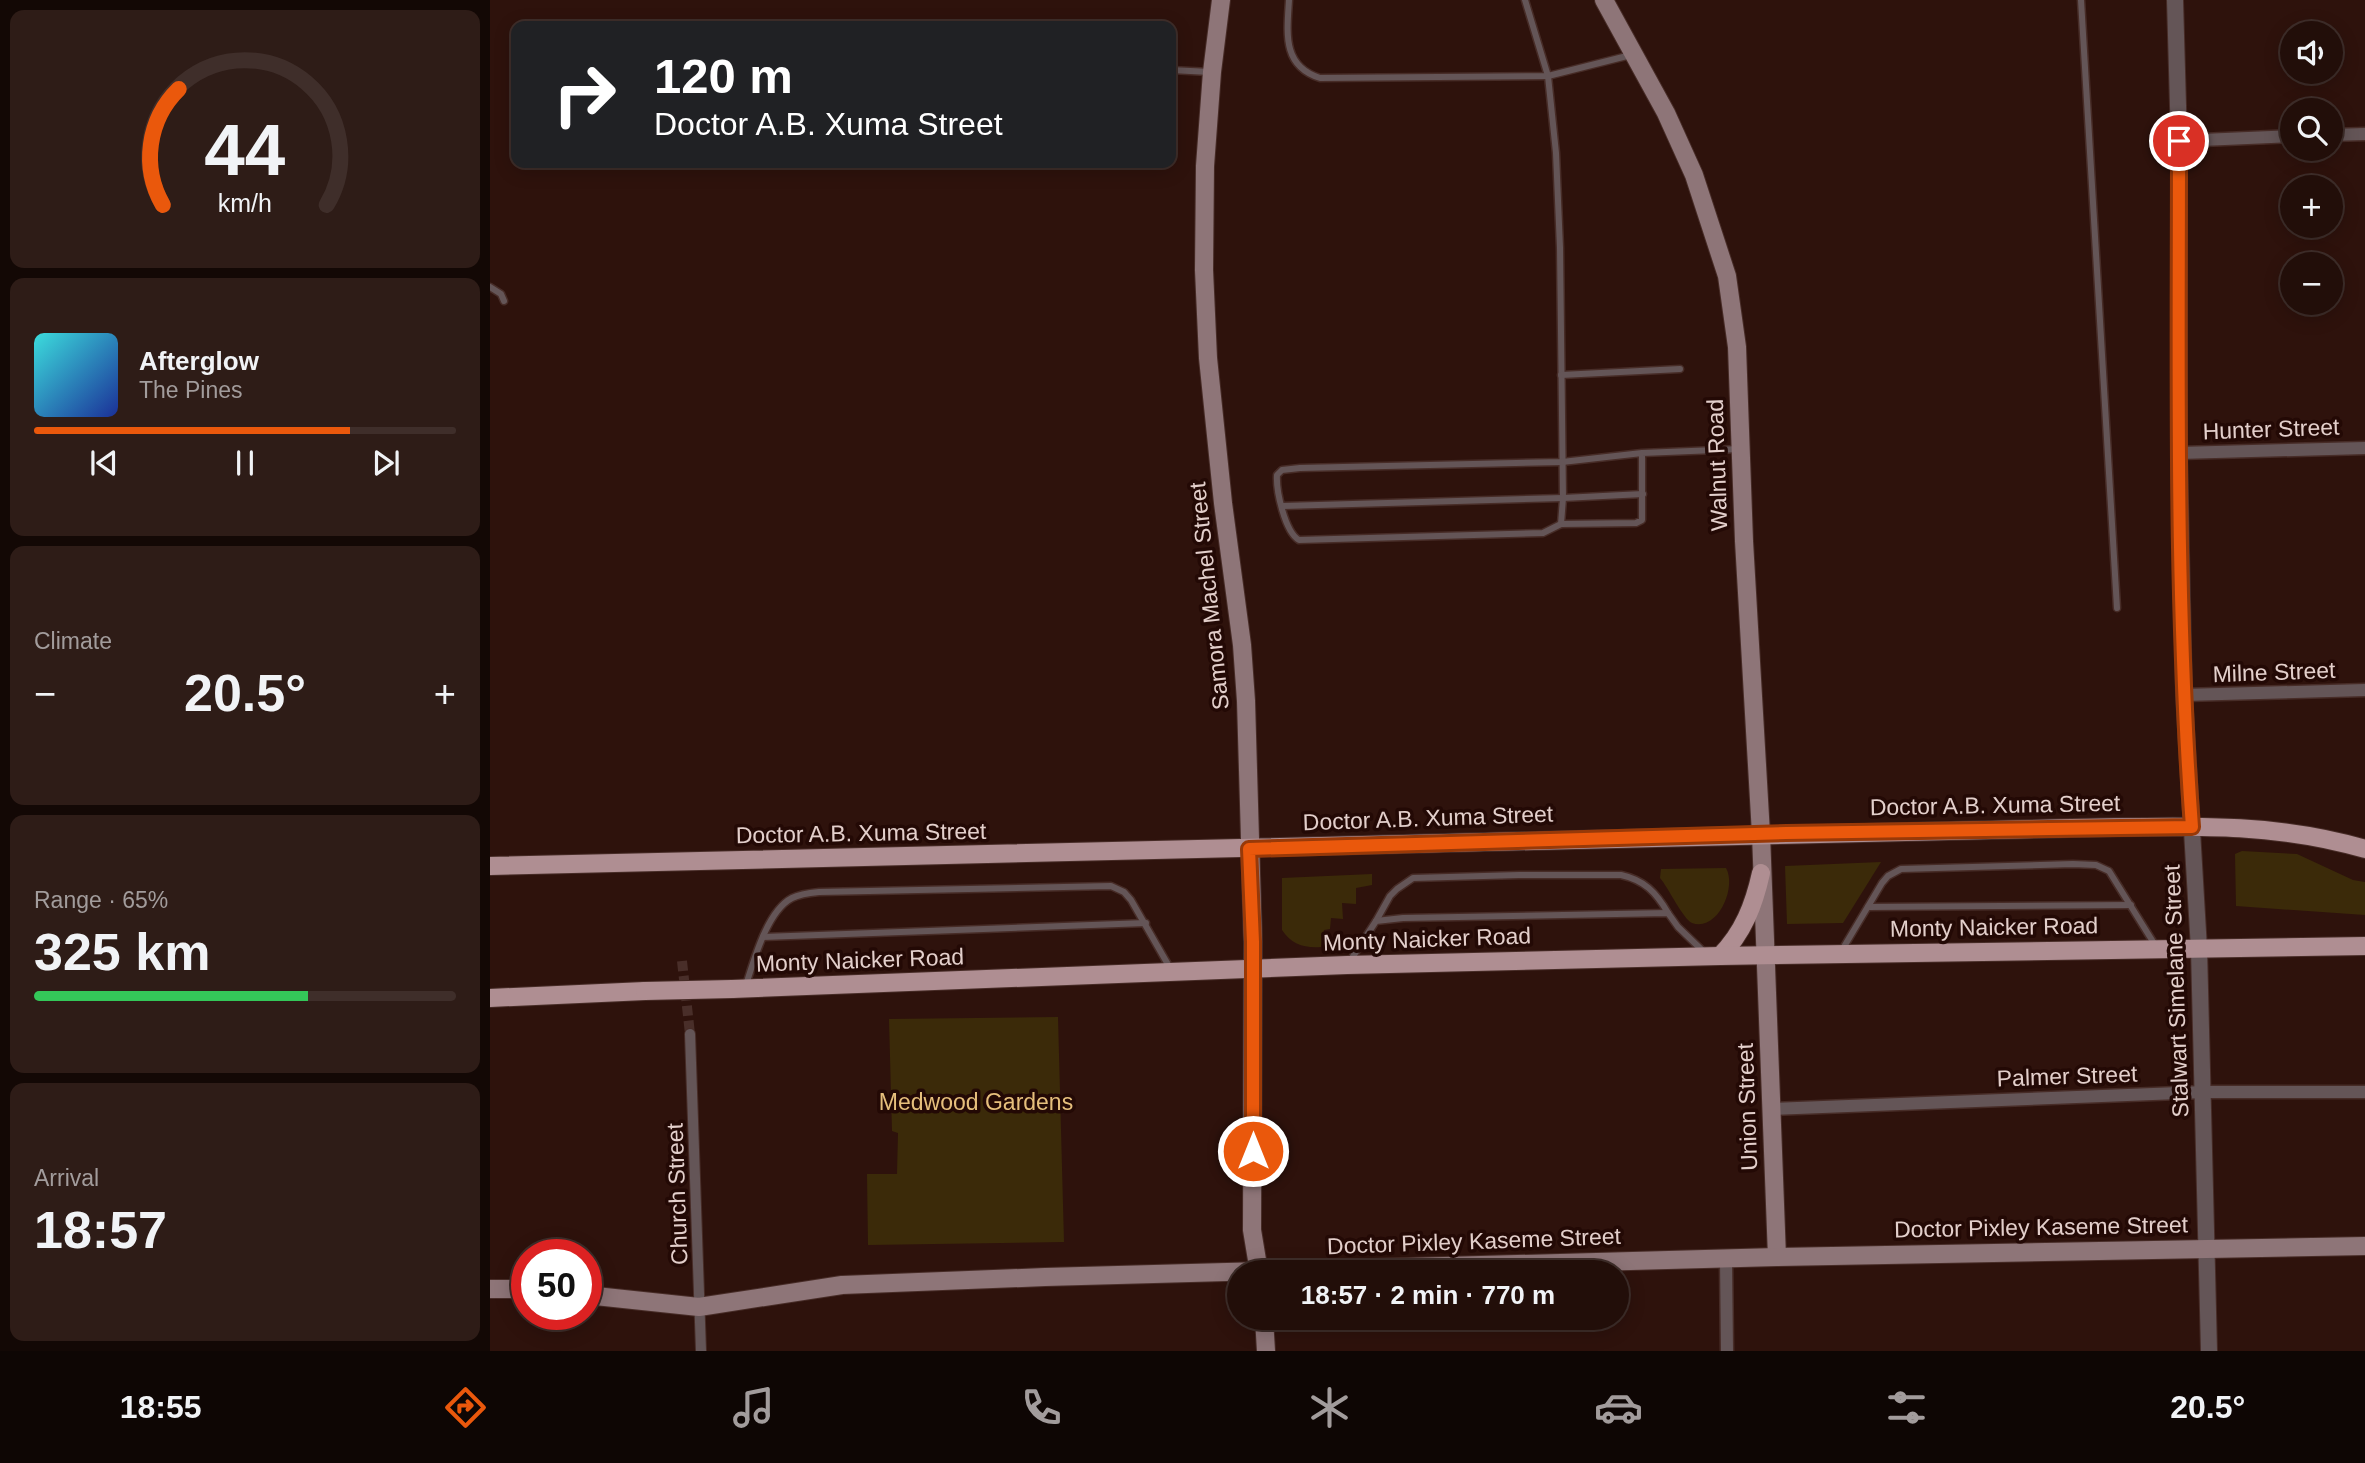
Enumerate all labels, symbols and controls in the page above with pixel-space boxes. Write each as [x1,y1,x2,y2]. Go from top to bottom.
map controls [2280,21,2343,315]
button: sound [2280,21,2343,84]
icon: right [539,49,630,140]
text: 120 m [654,49,793,103]
button: search [2280,98,2343,161]
text: Doctor A.B. Xuma Street [654,106,1003,142]
text: 44 [205,109,286,190]
pin [2149,111,2209,171]
icon: arrive [2160,122,2198,160]
button: + [2280,175,2343,238]
text: km/h [218,189,272,217]
button: − [2280,252,2343,315]
text: Afterglow [139,346,259,376]
text: The Pines [139,377,243,403]
street label: Walnut Road [1702,399,1732,531]
street label: Hunter Street [2202,414,2340,444]
icon: previous [85,444,123,482]
icon: pause [226,444,264,482]
icon: next [367,444,405,482]
street label: Samora Machel Street [1184,480,1234,711]
text: Climate [34,628,112,654]
street label: Milne Street [2212,657,2336,687]
text: 20.5° [184,664,306,722]
text: − [34,673,56,715]
text: + [434,673,456,715]
street label: Doctor A.B. Xuma Street [1870,790,2121,820]
street label: Doctor A.B. Xuma Street [1302,801,1554,835]
street label: Doctor A.B. Xuma Street [736,818,987,848]
street label: Stalwart Simelane Street [2159,863,2193,1118]
text: Range · 65% [34,887,168,913]
street label: Monty Naicker Road [1890,912,2098,942]
street label: Monty Naicker Road [1322,922,1532,956]
text: 325 km [34,923,210,981]
street label: Monty Naicker Road [755,943,965,977]
street label: Union Street [1732,1042,1762,1171]
street label: Palmer Street [1996,1061,2138,1091]
park label: Medwood Gardens [879,1089,1073,1115]
position arrow [1216,1114,1290,1188]
street label: Church Street [662,1122,692,1265]
text: Arrival [34,1165,99,1191]
text: 18:57 [34,1201,167,1259]
street label: Doctor Pixley Kaseme Street [1894,1211,2189,1243]
street label: Doctor Pixley Kaseme Street [1327,1223,1622,1259]
speed limit sign: 50 [511,1239,602,1330]
text: 18:57 · 2 min · 770 m [1301,1280,1555,1310]
icon: directions [441,1383,490,1432]
icon: music [729,1383,778,1432]
icon: phone [1017,1383,1066,1432]
icon: climate [1305,1383,1354,1432]
icon: car [1594,1383,1643,1432]
icon: filters [1882,1383,1931,1432]
text: 18:55 [120,1389,201,1425]
text: 20.5° [2170,1389,2245,1425]

